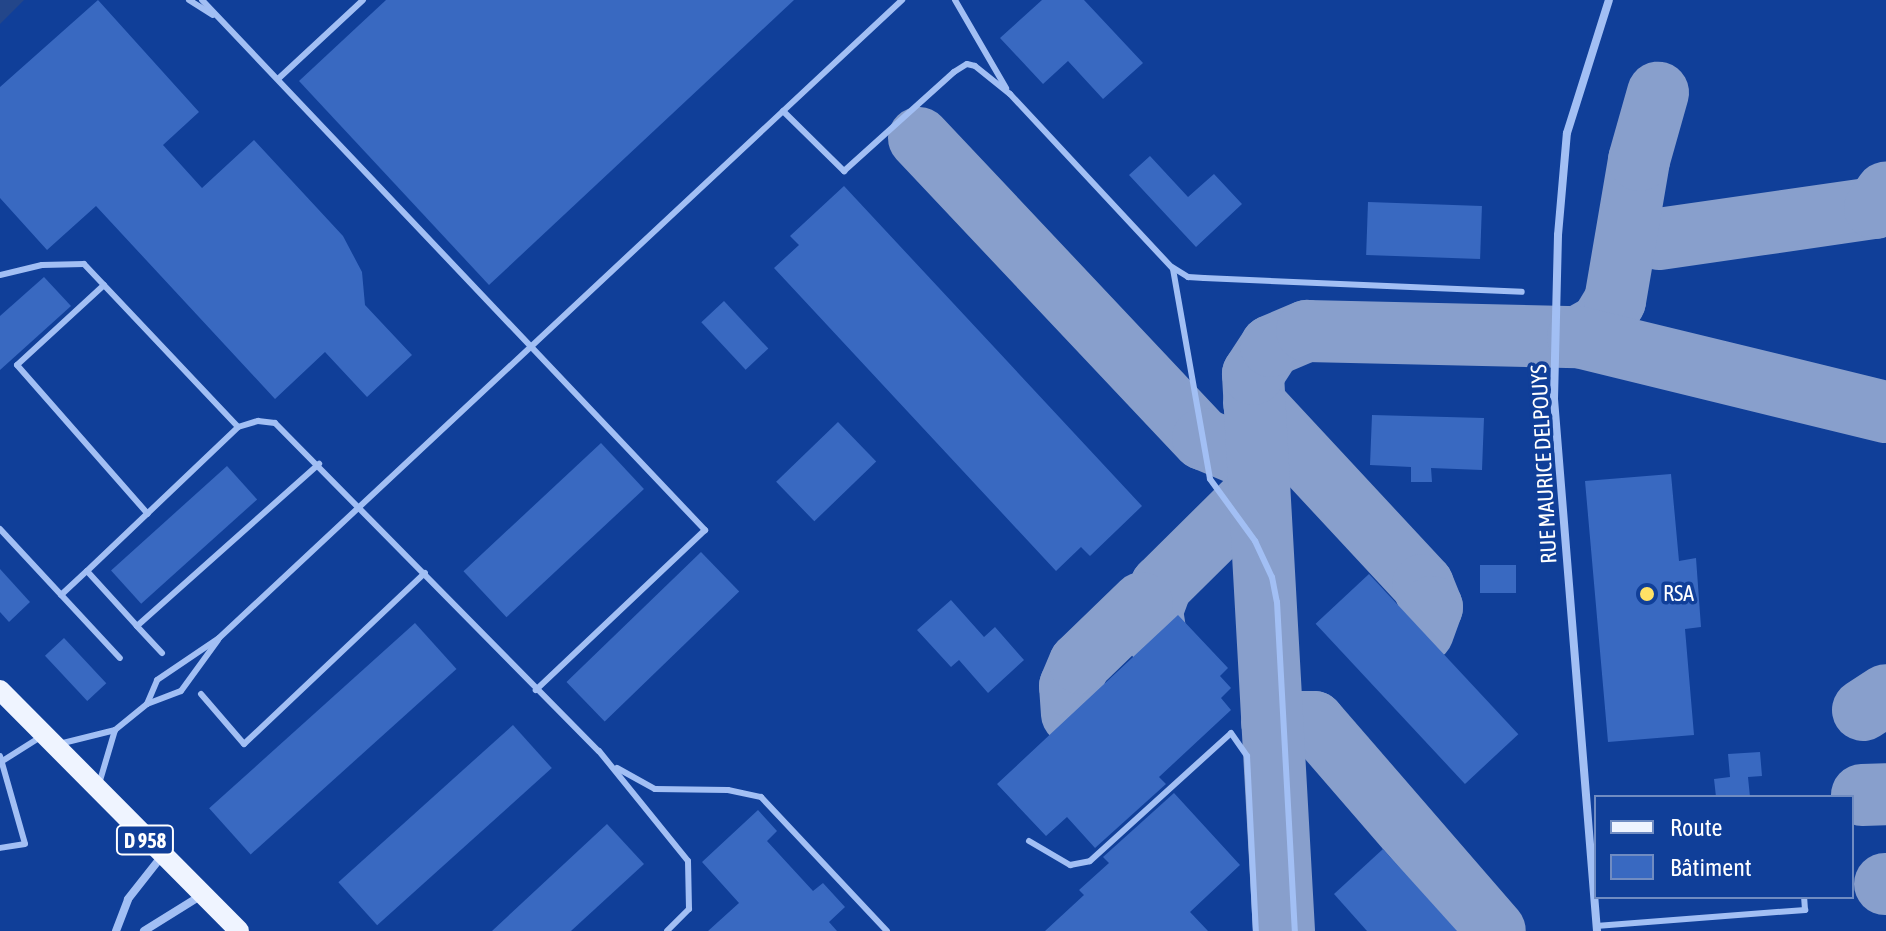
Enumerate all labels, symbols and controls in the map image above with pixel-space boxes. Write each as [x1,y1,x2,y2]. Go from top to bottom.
street label: RUE MAURICE DELPOUYS [1526,364,1562,564]
place label: RSA [1663,581,1694,607]
marker: RSA [1638,585,1656,603]
legend [1594,795,1854,899]
text: Route [1670,814,1722,841]
road number: D 958 [115,824,175,856]
text: Bâtiment [1670,854,1752,881]

